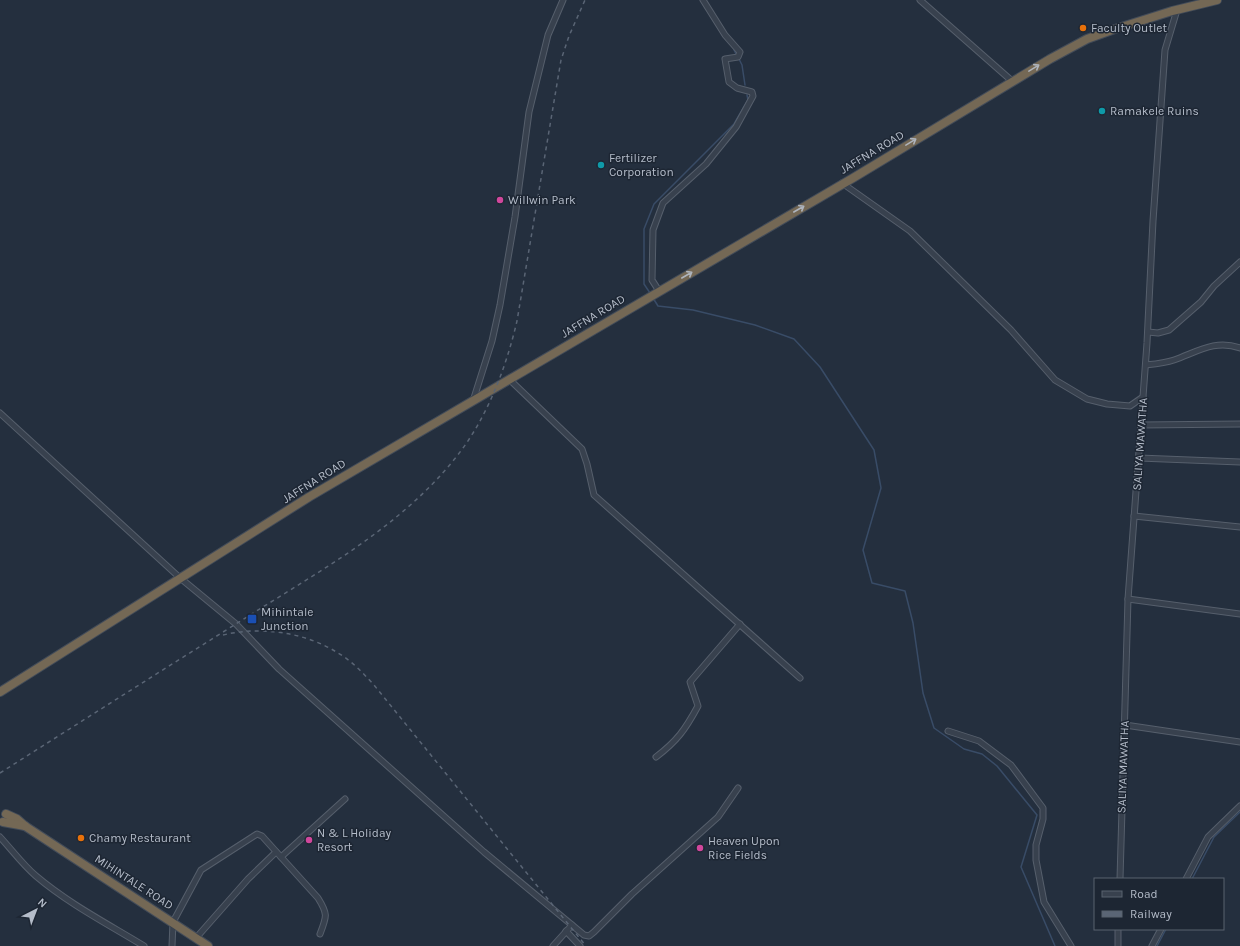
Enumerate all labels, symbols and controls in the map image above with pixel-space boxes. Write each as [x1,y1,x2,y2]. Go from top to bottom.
place label: Faculty Outlet [1091,21,1167,35]
marker: Faculty Outlet [1078,23,1088,33]
one-way arrow [1028,64,1039,72]
place label: Ramakele Ruins [1110,104,1199,118]
marker: Ramakele Ruins [1097,106,1107,116]
street label: JAFFNA ROAD [837,127,907,177]
one-way arrow [905,138,917,146]
place label: Fertilizer Corporation [609,151,674,179]
marker: Fertilizer Corporation [596,160,606,170]
place label: Willwin Park [508,193,576,207]
marker: Willwin Park [495,195,505,205]
one-way arrow [793,204,805,212]
one-way arrow [681,270,693,278]
street label: JAFFNA ROAD [558,291,628,341]
street label: SALIYA MAWATHA [1130,397,1150,491]
street label: JAFFNA ROAD [280,456,348,506]
place label: Mihintale Junction [261,605,313,633]
marker: Mihintale Junction [246,613,258,625]
street label: SALIYA MAWATHA [1114,720,1132,814]
place label: N & L Holiday Resort [317,826,392,854]
place label: Chamy Restaurant [89,831,191,845]
marker: Chamy Restaurant [76,833,86,843]
place label: Heaven Upon Rice Fields [708,834,780,862]
marker: N & L Holiday Resort [304,835,314,845]
marker: Heaven Upon Rice Fields [695,843,705,853]
street label: MIHINTALE ROAD [92,851,176,913]
legend [1094,878,1224,930]
text: Road [1130,887,1158,901]
north arrow [16,890,56,930]
text: N [35,895,50,910]
text: Railway [1130,907,1172,921]

